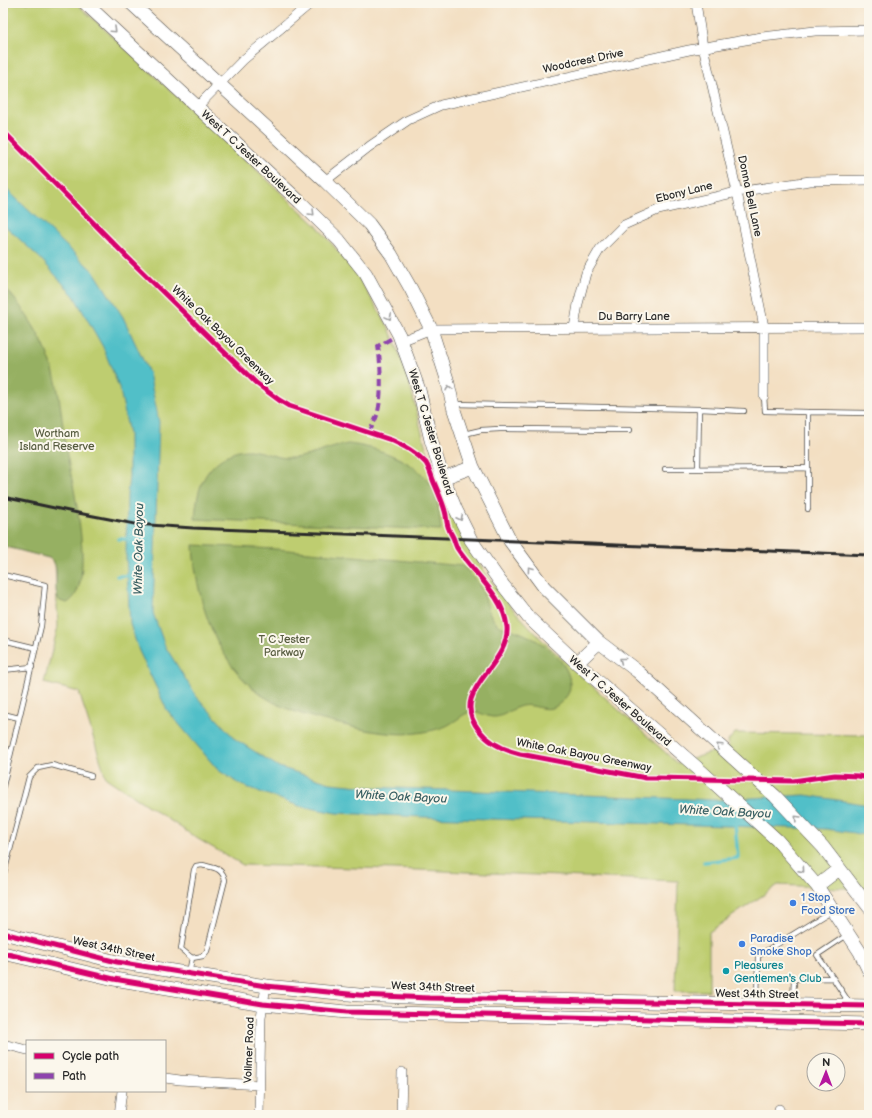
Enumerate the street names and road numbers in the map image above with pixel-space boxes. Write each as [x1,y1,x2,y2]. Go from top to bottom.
street label: Woodcrest Drive [542,46,625,76]
street label: West T C Jester Boulevard [199,107,303,207]
street label: Donna Bell Lane [735,154,765,238]
street label: Ebony Lane [654,179,714,205]
street label: White Oak Bayou Greenway [169,283,277,387]
street label: Du Barry Lane [598,310,670,323]
street label: West T C Jester Boulevard [406,367,456,497]
street label: West T C Jester Boulevard [566,653,674,749]
street label: White Oak Bayou Greenway [516,736,652,774]
street label: West 34th Street [72,934,157,964]
street label: West 34th Street [391,979,476,995]
street label: West 34th Street [715,987,800,1001]
street label: Vollmer Road [241,1017,257,1083]

